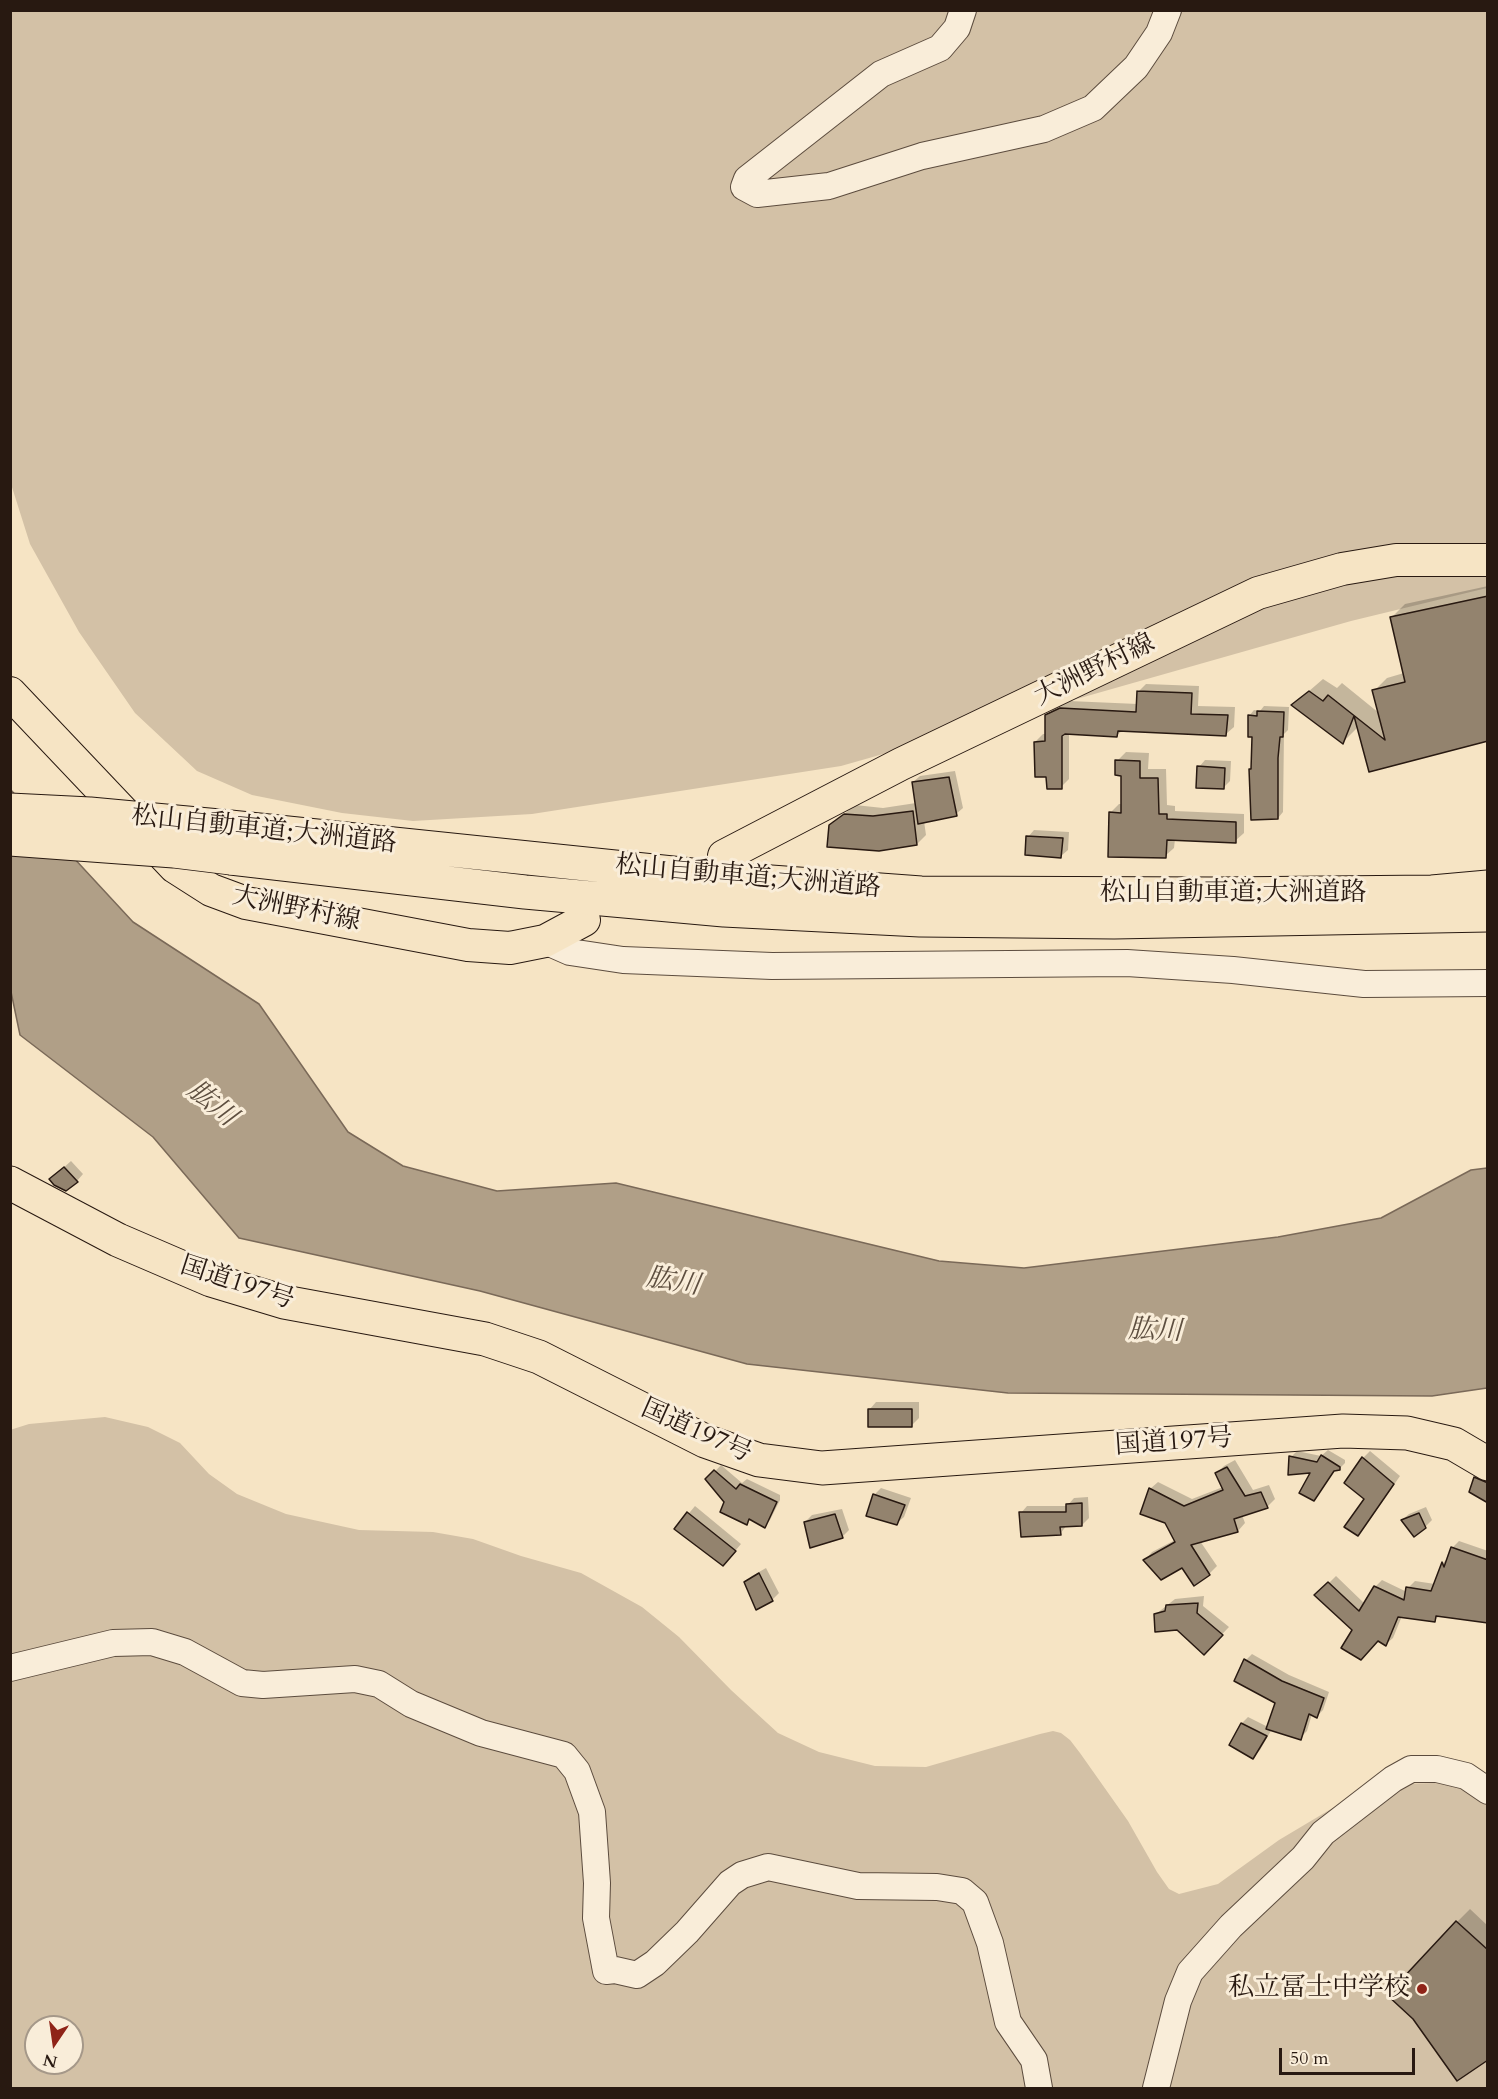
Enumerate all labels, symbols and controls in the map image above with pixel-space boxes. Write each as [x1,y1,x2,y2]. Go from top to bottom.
street label: 大洲野村線 [1030,628,1160,714]
street label: 松山自動車道;大洲道路 [130,802,398,860]
street label: 松山自動車道;大洲道路 [614,851,882,905]
street label: 松山自動車道;大洲道路 [1100,878,1366,910]
street label: 大洲野村線 [229,881,363,939]
water label: 肱川 [180,1075,242,1135]
street label: 国道197号 [176,1251,298,1317]
water label: 肱川 [644,1263,702,1303]
water label: 肱川 [1127,1315,1183,1349]
street label: 国道197号 [636,1394,756,1470]
street label: 国道197号 [1114,1423,1234,1463]
place label: 私立冨士中学校 [1228,1973,1410,2005]
marker: 私立冨士中学校 [1415,1982,1429,1996]
north arrow [24,2015,84,2075]
scale bar [1282,2036,1418,2074]
text: 50 m [1290,2046,1329,2071]
text: N [41,2048,60,2073]

